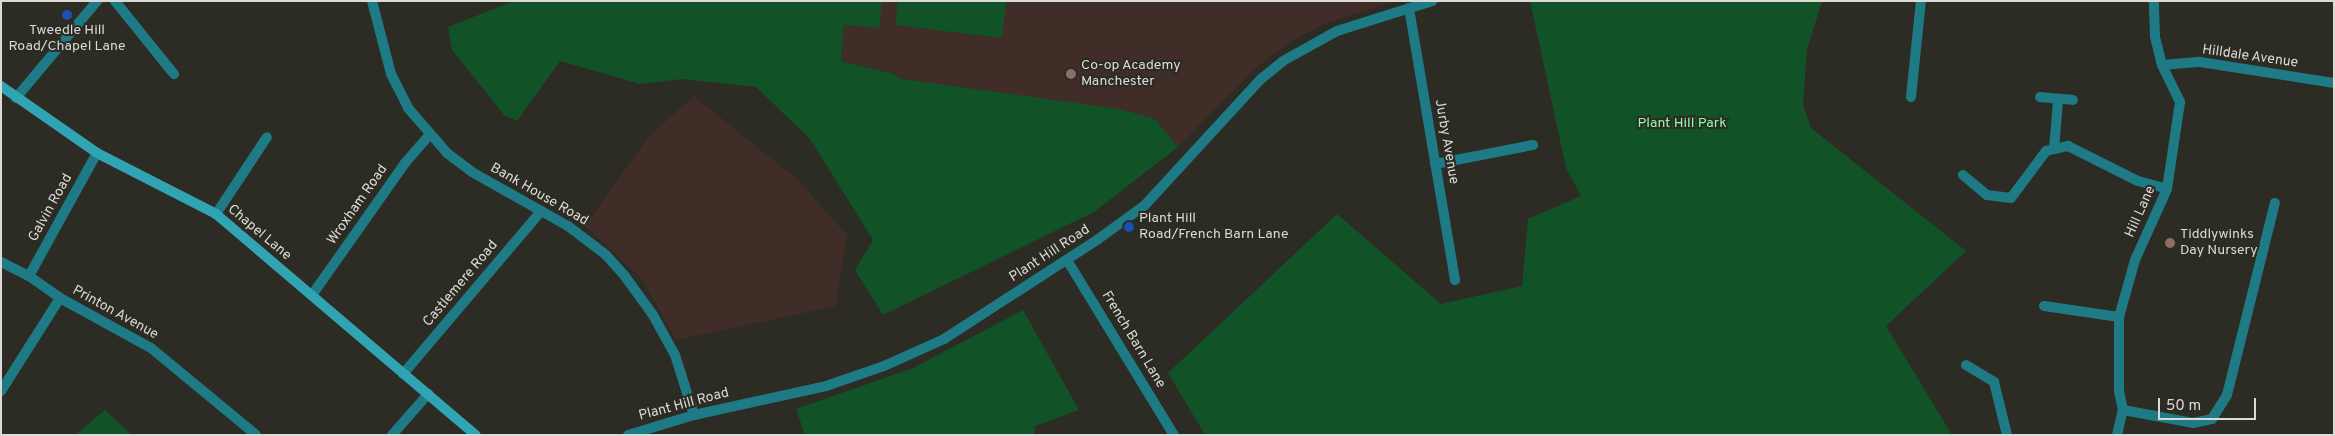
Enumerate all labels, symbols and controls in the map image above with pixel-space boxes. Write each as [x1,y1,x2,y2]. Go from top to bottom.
marker: Tweedle Hill Road/Chapel Lane [61,9,73,21]
place label: Tweedle Hill Road/Chapel Lane [8,23,126,56]
street label: Hilldale Avenue [2201,42,2299,72]
place label: Co-op Academy Manchester [1081,58,1181,90]
marker: Co-op Academy Manchester [1065,68,1077,80]
street label: Jurby Avenue [1430,98,1462,186]
park label: Plant Hill Park [1637,116,1727,132]
street label: Bank House Road [487,160,591,230]
street label: Wroxham Road [324,162,392,248]
street label: Galvin Road [25,171,77,245]
street label: Hill Lane [2122,183,2160,241]
street label: Chapel Lane [224,201,294,265]
place label: Plant Hill Road/French Barn Lane [1139,211,1288,243]
marker: Plant Hill Road/French Barn Lane [1123,221,1135,233]
street label: Plant Hill Road [1007,222,1093,286]
place label: Tiddlywinks Day Nursery [2180,227,2258,260]
marker: Tiddlywinks Day Nursery [2164,237,2176,249]
street label: Castlemere Road [420,238,502,330]
street label: Printon Avenue [69,282,161,344]
street label: French Barn Lane [1097,288,1169,392]
street label: Plant Hill Road [637,385,731,425]
scale bar [2160,388,2258,420]
text: 50 m [2166,397,2201,416]

